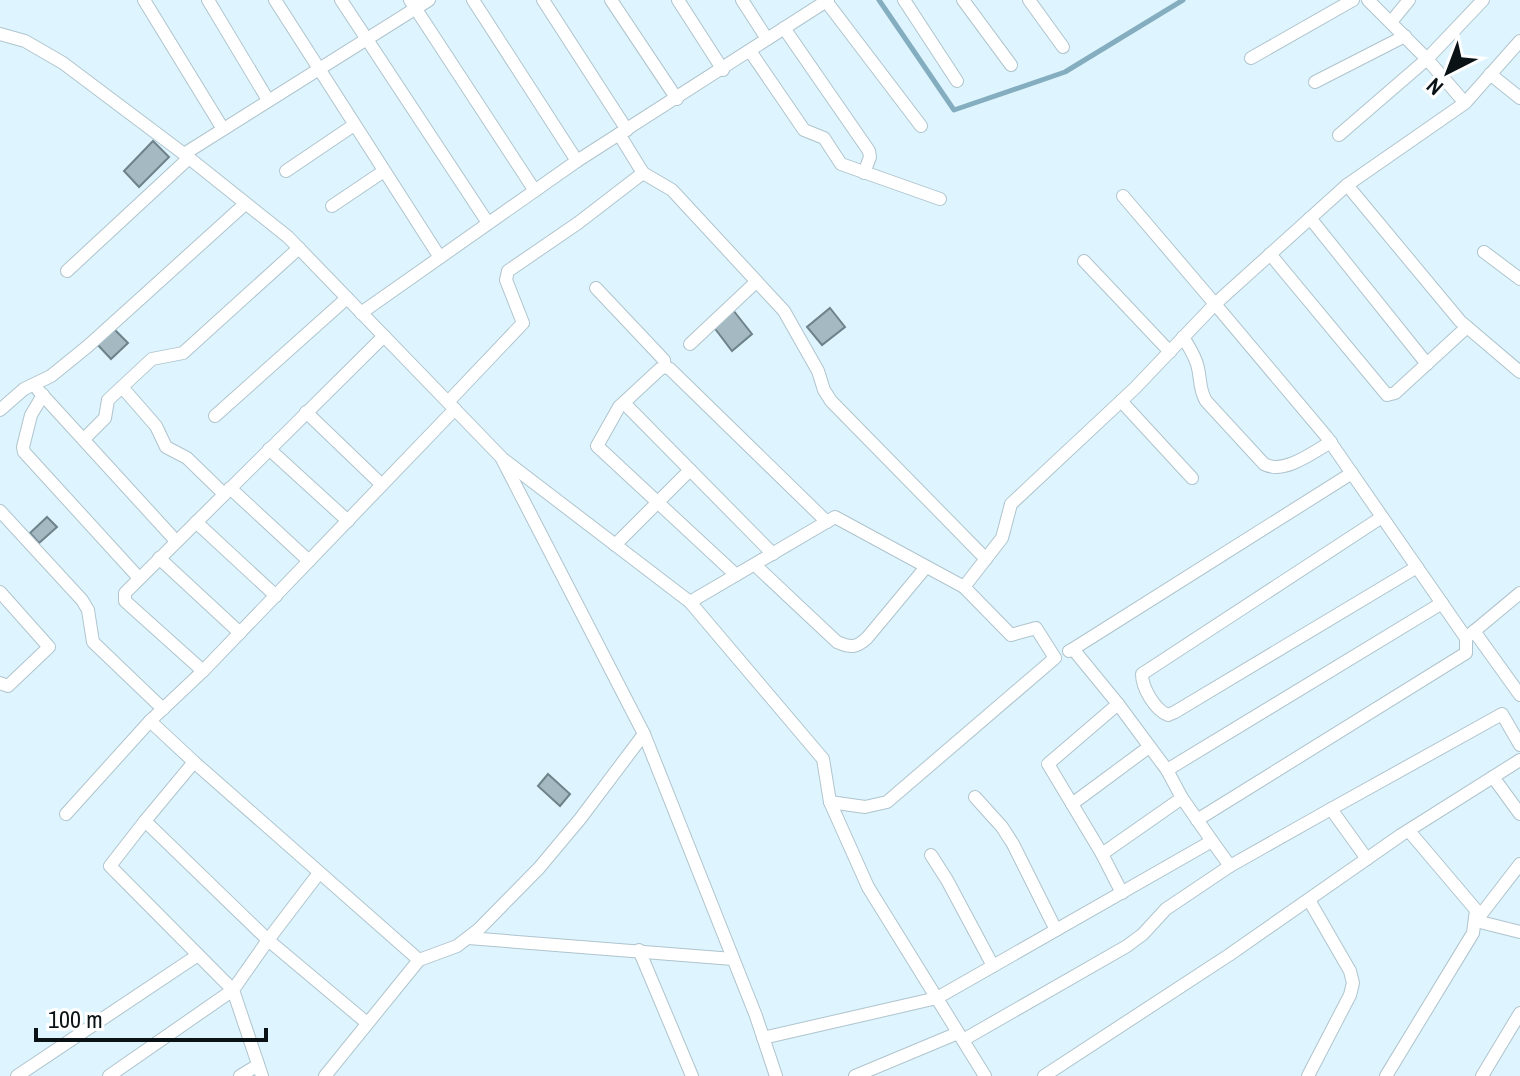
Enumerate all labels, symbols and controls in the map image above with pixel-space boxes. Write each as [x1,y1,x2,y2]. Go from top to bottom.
north arrow [1408,32,1488,112]
text: N [1420,71,1449,102]
scale bar [36,992,266,1042]
text: 100 m [48,1003,103,1035]

